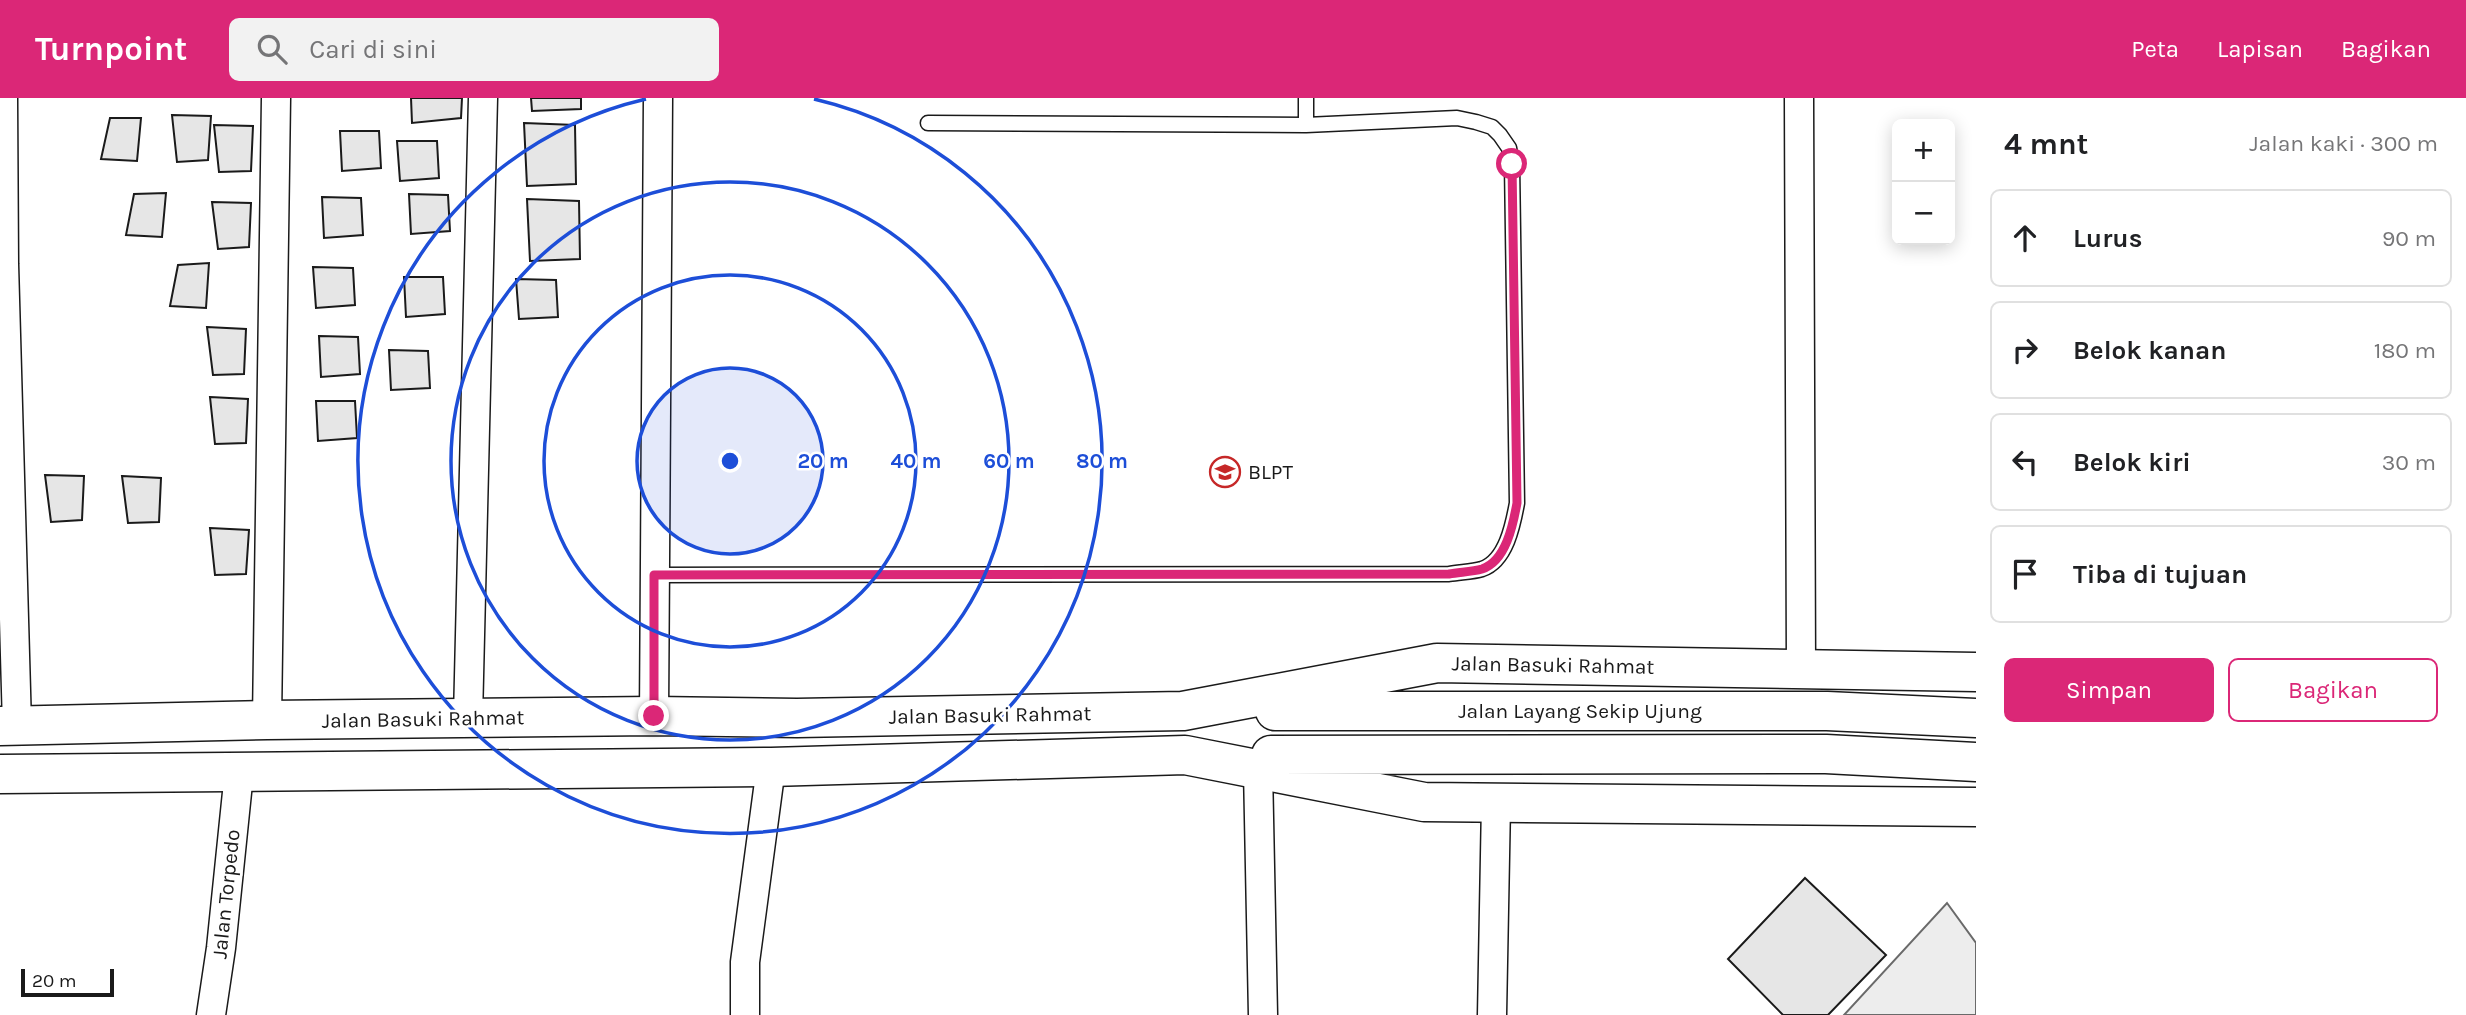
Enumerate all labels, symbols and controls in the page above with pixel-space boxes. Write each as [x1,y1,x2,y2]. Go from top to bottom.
search box [229,18,719,81]
text: Turnpoint [35,30,187,68]
icon: search [253,30,291,68]
text: Cari di sini [309,34,437,65]
text: Peta [2131,35,2179,63]
text: Lapisan [2217,35,2303,63]
text: Bagikan [2341,35,2431,63]
map controls [1892,119,1955,245]
button: + [1892,119,1955,182]
text: 4 mnt [2004,126,2088,162]
text: Jalan kaki · 300 m [2249,130,2438,157]
route start [1496,148,1527,179]
button: − [1892,182,1955,245]
icon: ahead [2006,219,2044,257]
text: Lurus [2073,223,2142,254]
text: 90 m [2382,225,2436,252]
icon: right [2006,331,2044,369]
text: Belok kanan [2073,335,2226,366]
text: 180 m [2374,337,2436,364]
icon: left [2006,443,2044,481]
text: Belok kiri [2073,447,2191,478]
centre of rings [718,449,742,473]
text: 20 m [797,449,849,473]
text: 40 m [890,449,942,473]
text: 60 m [983,449,1035,473]
text: 80 m [1076,449,1128,473]
text: 30 m [2382,449,2436,476]
school or university icon: BLPT [1208,455,1242,489]
place label: BLPT [1248,460,1293,484]
icon: arrive [2006,555,2044,593]
text: Tiba di tujuan [2073,559,2247,590]
street label: Jalan Basuki Rahmat [1451,651,1655,679]
button: Simpan [2004,658,2214,722]
button: Bagikan [2228,658,2438,722]
street label: Jalan Layang Sekip Ujung [1458,699,1702,723]
route end [638,700,669,731]
street label: Jalan Basuki Rahmat [888,701,1092,729]
street label: Jalan Basuki Rahmat [321,705,525,733]
street label: Jalan Torpedo [207,828,245,960]
scale bar [21,966,114,998]
text: 20 m [32,970,77,992]

